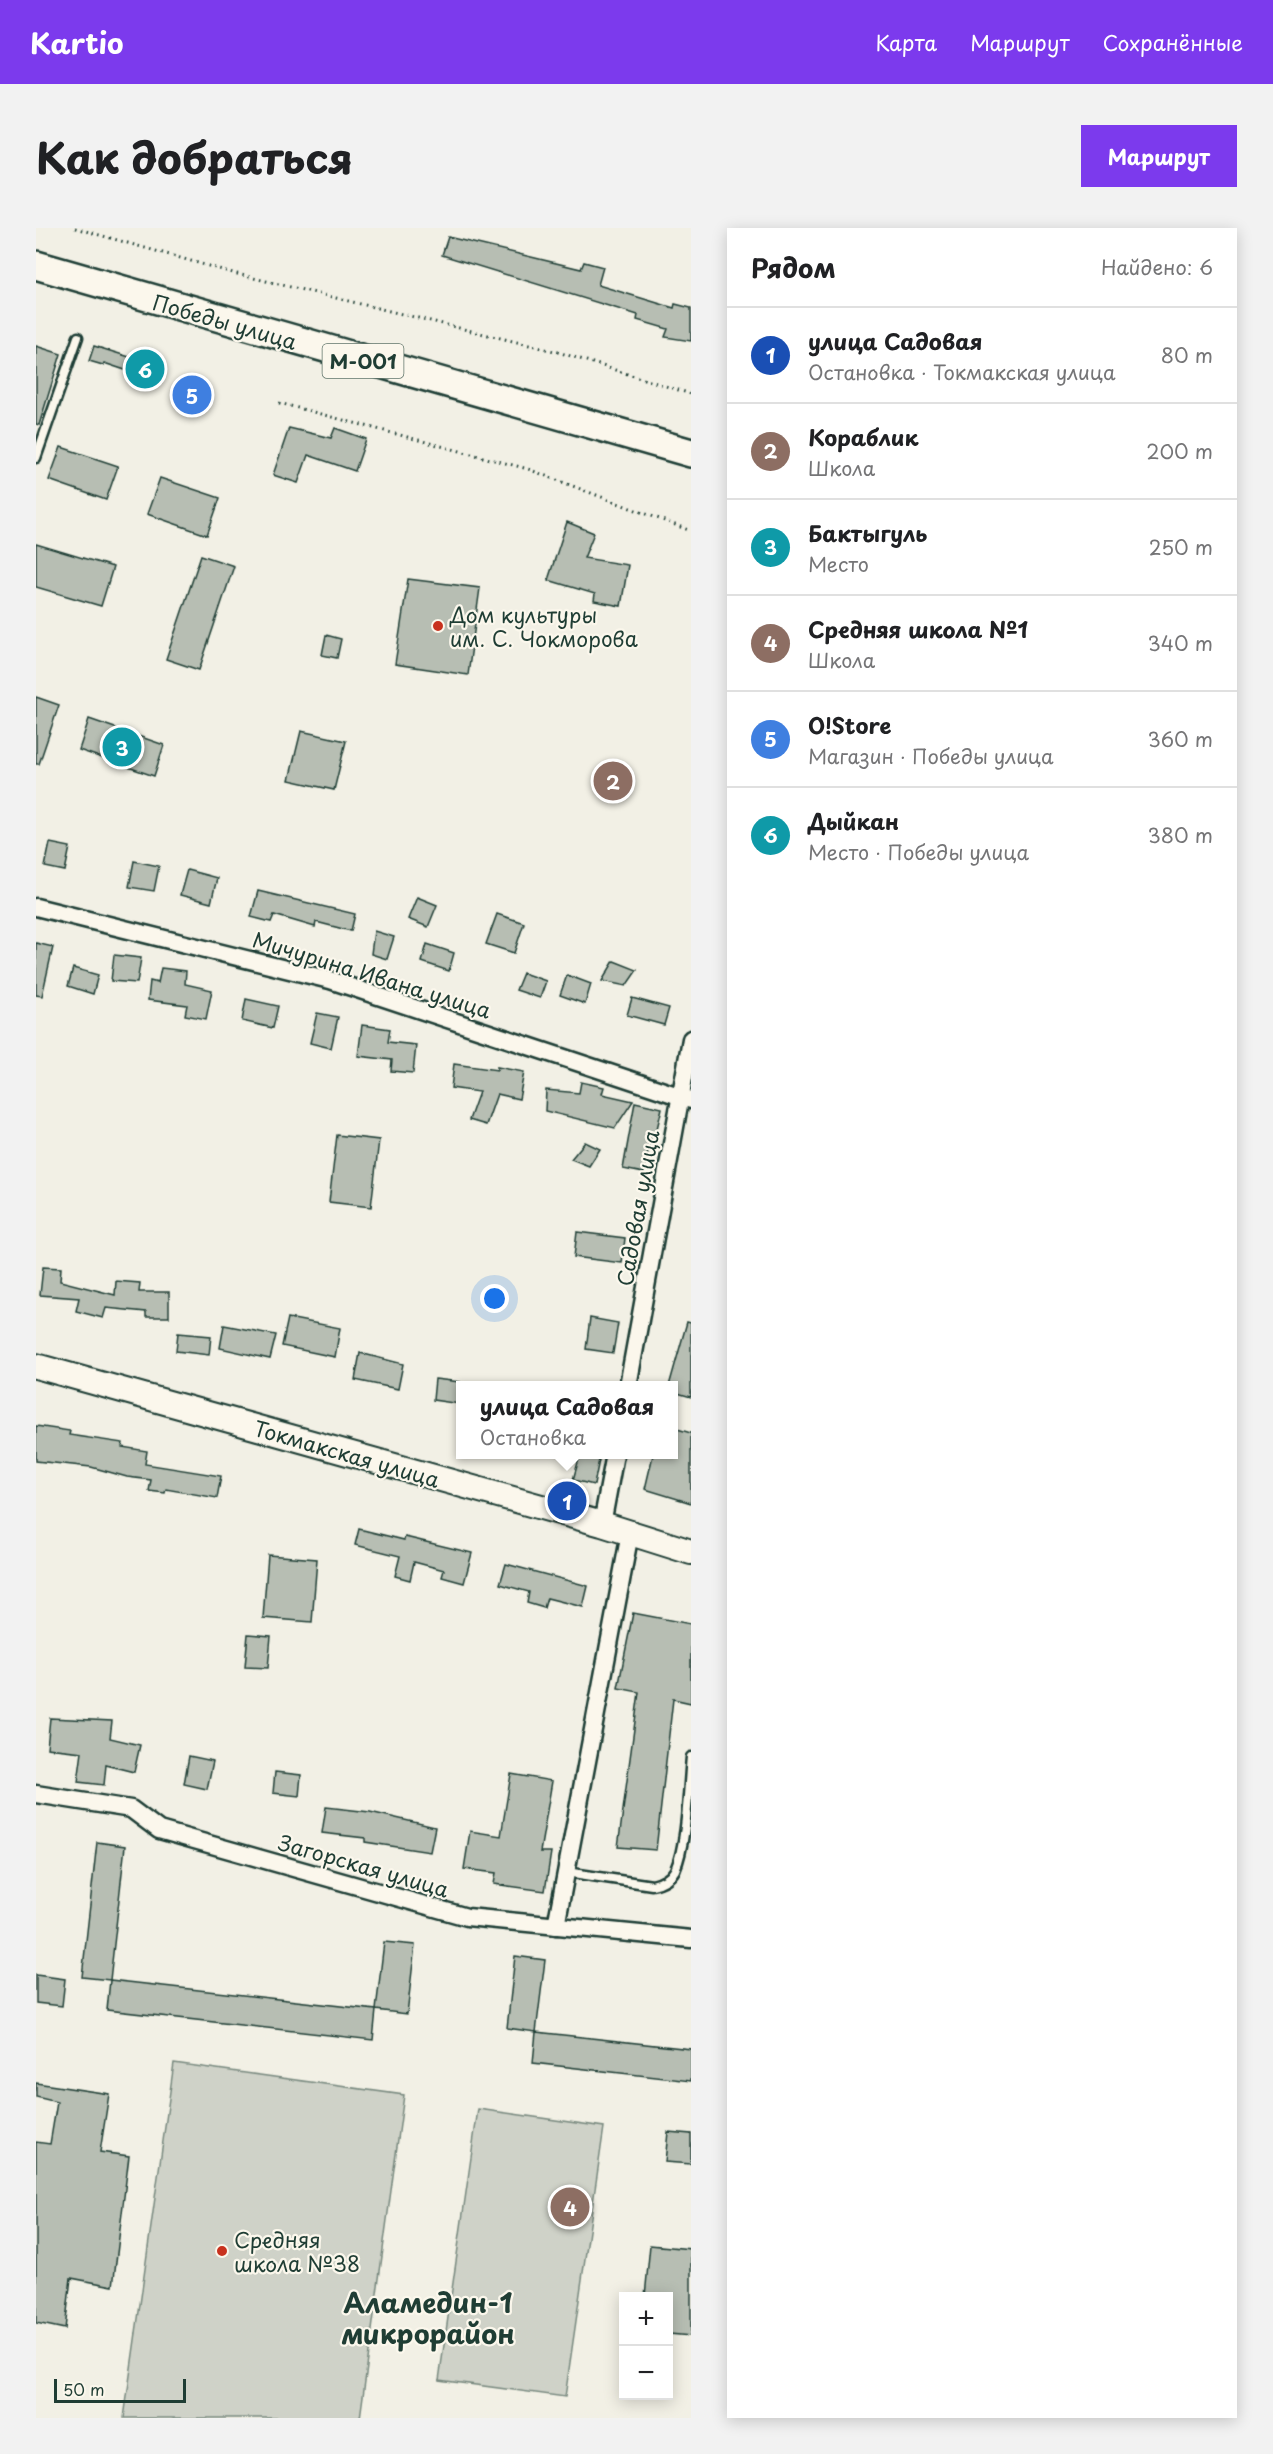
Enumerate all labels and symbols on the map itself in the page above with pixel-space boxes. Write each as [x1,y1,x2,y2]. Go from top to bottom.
street label: Победы улица [149,285,302,357]
road number: М-001 [322,344,404,378]
pin: 6 [126,346,164,392]
pin: 5 [172,372,212,418]
place label: Дом культуры им. С. Чокморова [449,598,638,654]
marker: Дом культуры им. С. Чокморова [431,619,445,633]
pin: 3 [102,724,142,770]
pin: 2 [594,758,632,804]
street label: Мичурина Ивана улица [249,922,496,1026]
street label: Садовая улица [608,1127,667,1289]
your location [480,1284,509,1313]
street label: Токмакская улица [250,1411,444,1495]
pin: 1 [548,1478,586,1524]
street label: Загорская улица [275,1825,454,1905]
pin: 4 [550,2184,590,2230]
place label: Средняя школа №38 [234,2223,360,2279]
marker: Средняя школа №38 [215,2244,229,2258]
district label: Аламедин-1 микрорайон [341,2281,515,2353]
scale bar [54,2376,186,2404]

